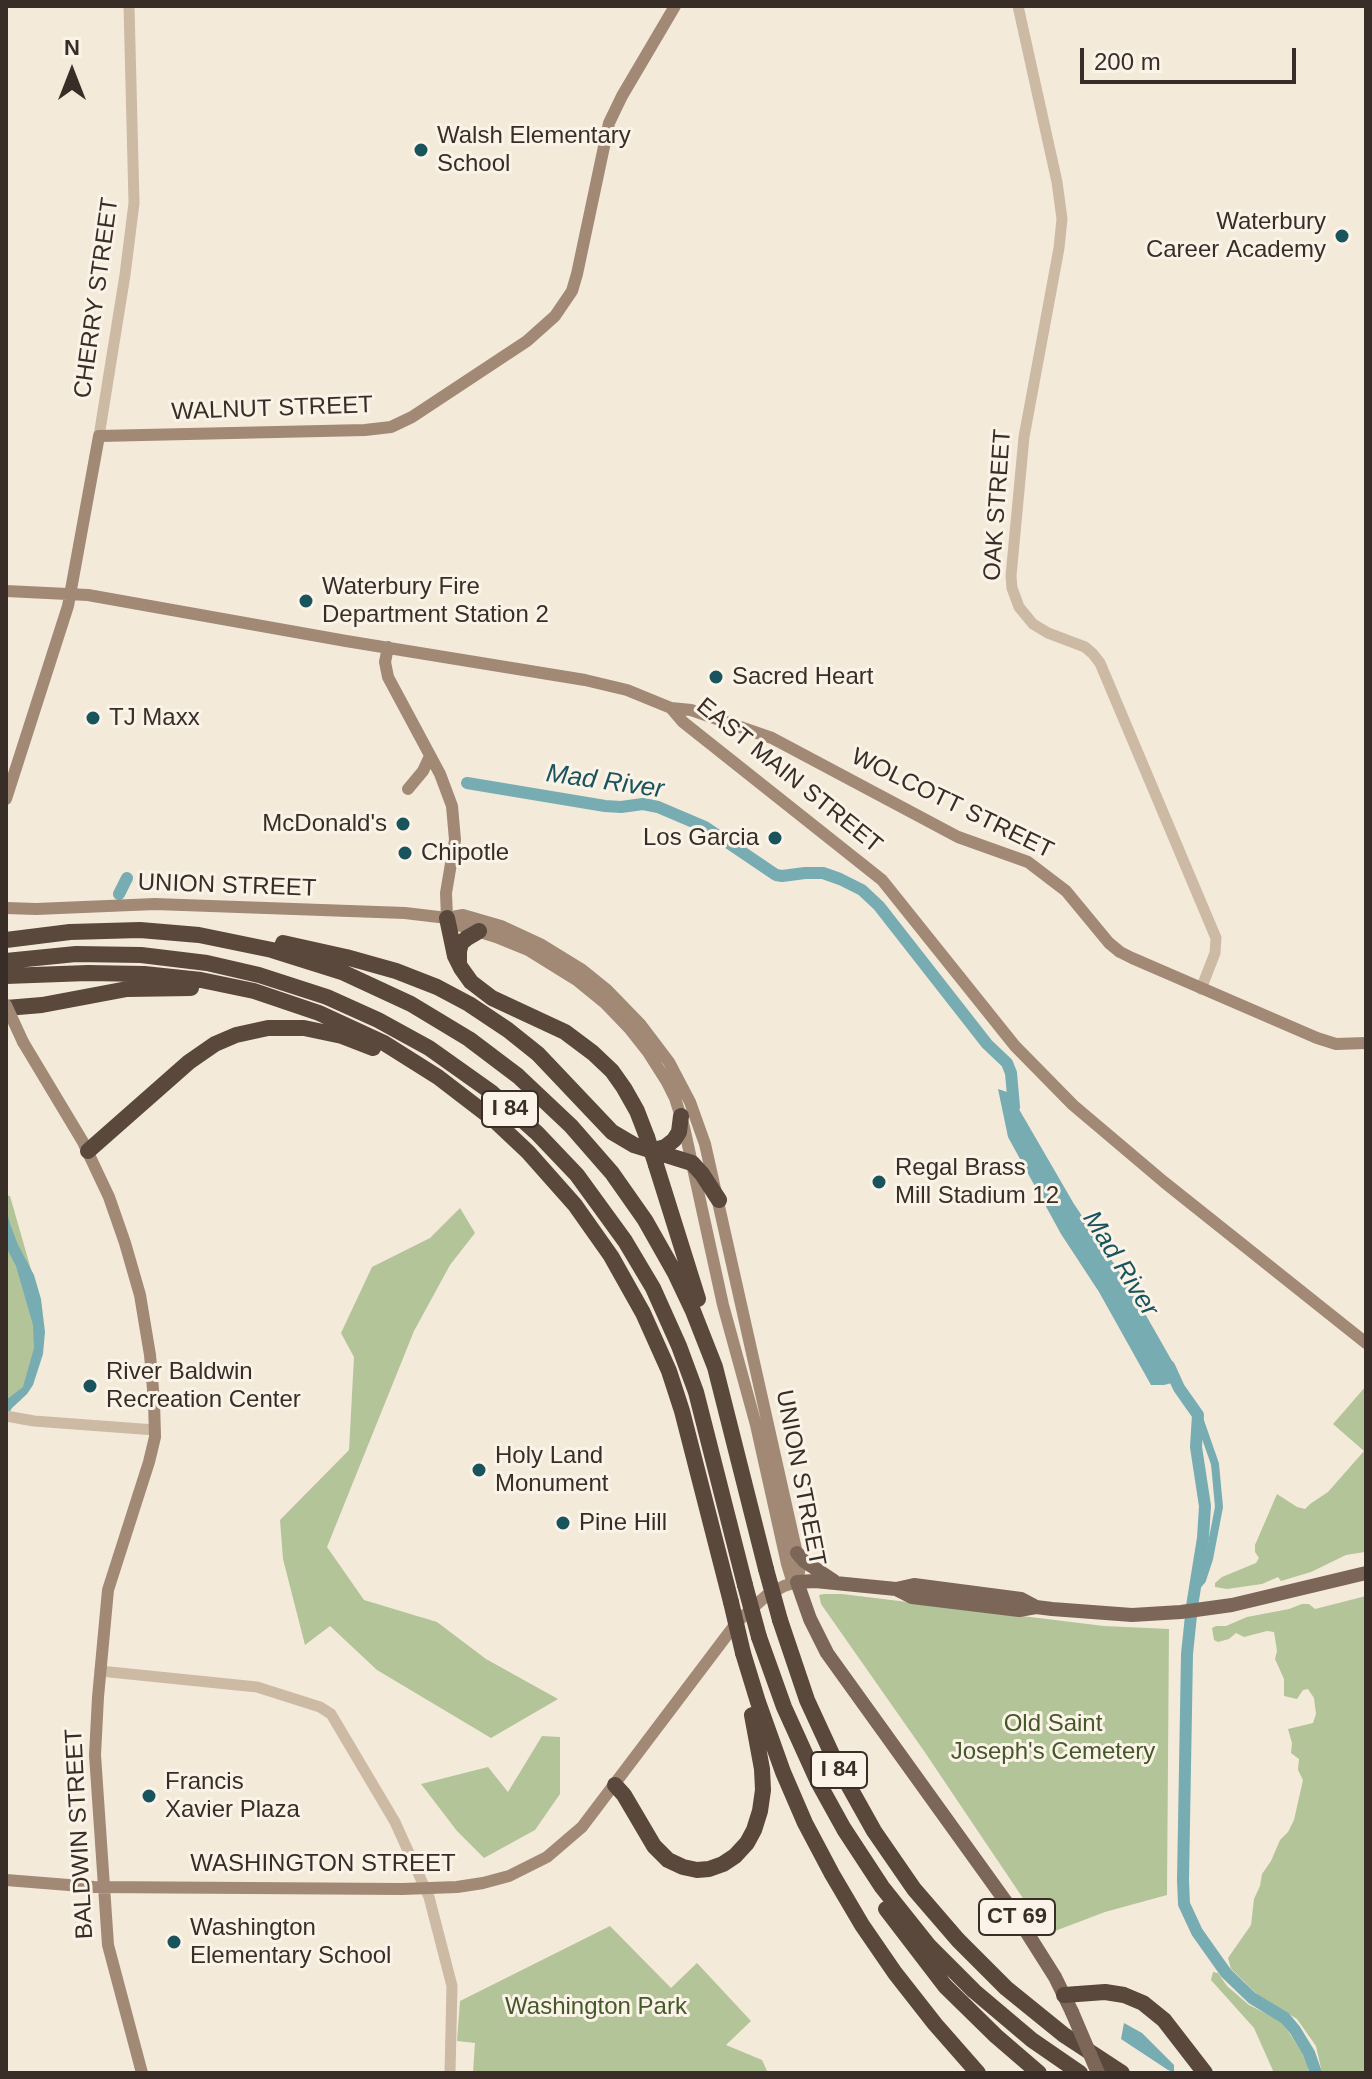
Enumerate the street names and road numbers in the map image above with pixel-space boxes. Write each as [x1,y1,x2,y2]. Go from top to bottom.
street label: CHERRY STREET [69,196,125,400]
street label: WALNUT STREET [171,391,373,427]
street label: OAK STREET [978,428,1018,582]
street label: EAST MAIN STREET [690,692,888,860]
street label: WOLCOTT STREET [846,743,1058,865]
street label: UNION STREET [137,868,317,904]
road number: I 84 [482,1091,538,1127]
street label: UNION STREET [769,1388,831,1568]
street label: BALDWIN STREET [60,1728,100,1940]
road number: I 84 [811,1752,867,1788]
street label: WASHINGTON STREET [190,1850,456,1878]
road number: CT 69 [979,1899,1055,1935]

